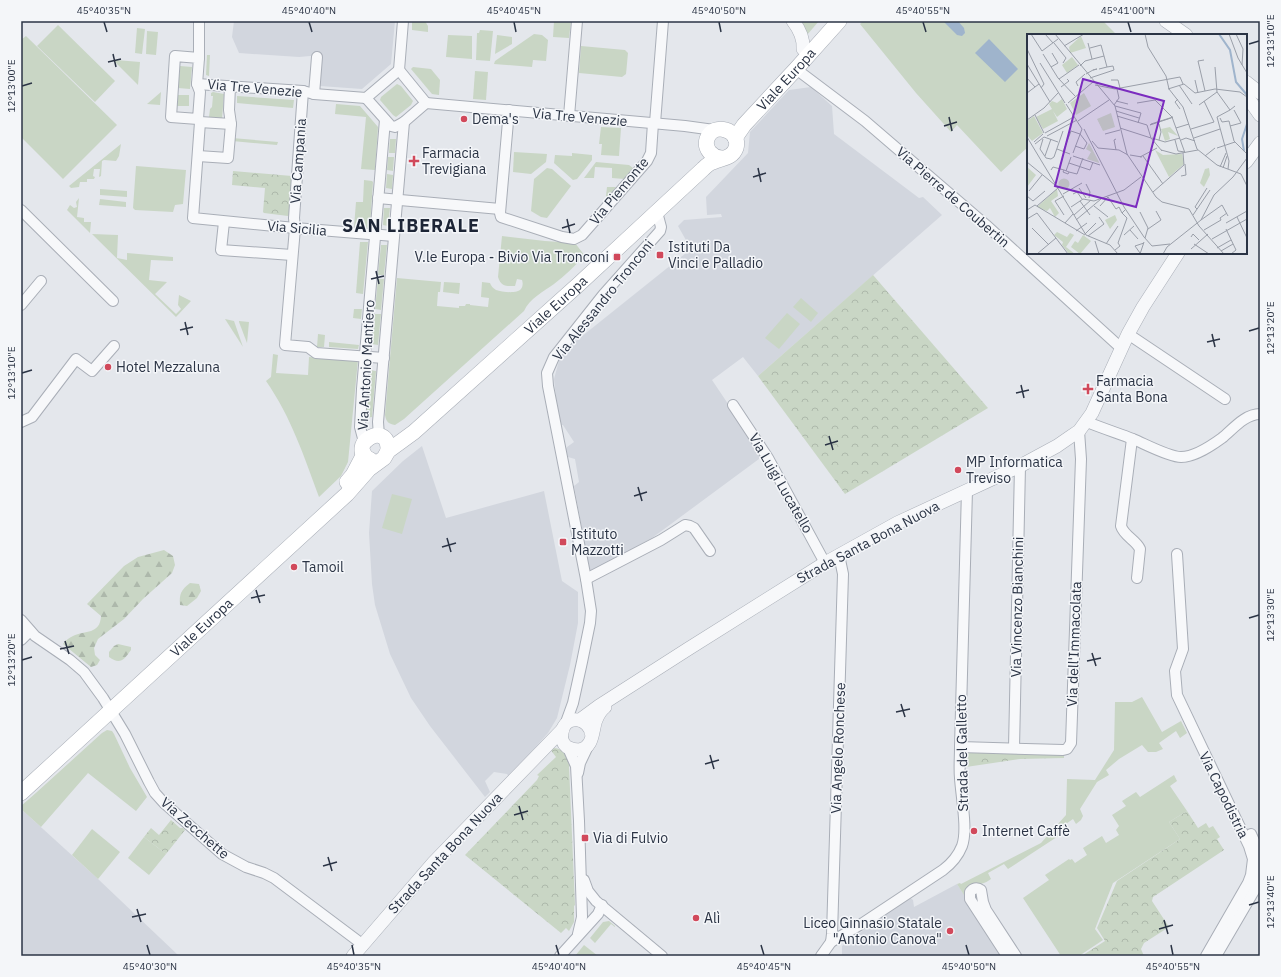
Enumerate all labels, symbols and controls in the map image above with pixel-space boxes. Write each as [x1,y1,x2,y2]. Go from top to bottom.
text: 45°40'35"N [77,4,131,17]
text: 45°40'40"N [282,4,336,17]
text: 45°40'45"N [487,4,541,17]
text: 45°40'50"N [692,4,746,17]
text: 45°40'55"N [896,4,950,17]
text: 45°41'00"N [1101,4,1155,17]
text: 12°13'10"E [1264,14,1277,68]
inset map [1027,34,1247,254]
street label: Viale Europa [753,44,820,114]
text: 12°13'00"E [5,59,18,113]
street label: Via Tre Venezie [207,75,304,101]
street label: Via Tre Venezie [532,104,629,130]
place label: Dema's [472,110,519,128]
marker: Dema's [459,114,469,124]
street label: Via Campania [286,117,310,204]
street label: Via Pierre de Coubertin [893,143,1013,251]
place label: Farmacia Trevigiana [422,144,487,178]
street label: Via Piemonte [585,153,653,229]
marker: Farmacia Trevigiana [409,156,419,166]
district label: SAN LIBERALE [342,214,480,237]
street label: Via Sicilia [266,216,328,240]
street label: Via Alessandro Tronconi [548,236,658,364]
place label: Istituti Da Vinci e Palladio [668,238,763,272]
place label: V.le Europa - Bivio Via Tronconi [414,248,609,266]
marker: Istituti Da Vinci e Palladio [655,250,665,260]
marker: V.le Europa - Bivio Via Tronconi [612,252,622,262]
street label: Viale Europa [520,271,592,338]
street label: Via Antonio Mantiero [354,299,378,431]
text: 12°13'20"E [1264,301,1277,355]
text: 12°13'10"E [5,346,18,400]
place label: Hotel Mezzaluna [116,358,221,376]
marker: Hotel Mezzaluna [103,362,113,372]
place label: Farmacia Santa Bona [1096,372,1168,406]
marker: Farmacia Santa Bona [1083,384,1093,394]
street label: Via Luigi Lucatello [745,430,817,536]
place label: MP Informatica Treviso [966,453,1063,487]
marker: MP Informatica Treviso [953,465,963,475]
street label: Strada Santa Bona Nuova [793,496,943,587]
place label: Istituto Mazzotti [571,525,624,559]
street label: Via Vincenzo Bianchini [1007,536,1027,678]
marker: Istituto Mazzotti [558,537,568,547]
place label: Tamoil [302,558,344,576]
marker: Tamoil [289,562,299,572]
street label: Via dell'Immacolata [1063,580,1085,707]
text: 12°13'30"E [1264,588,1277,642]
street label: Viale Europa [166,594,237,661]
text: 12°13'20"E [5,633,18,687]
street label: Via Angelo Ronchese [827,682,849,814]
street label: Strada del Galletto [952,694,972,812]
street label: Via Capodistria [1195,749,1253,842]
street label: Strada Santa Bona Nuova [384,788,506,917]
street label: Via Zecchette [157,793,233,863]
place label: Internet Caffè [982,822,1070,840]
marker: Internet Caffè [969,826,979,836]
place label: Via di Fulvio [593,829,668,847]
marker: Via di Fulvio [580,833,590,843]
text: 12°13'40"E [1264,875,1277,929]
place label: Alì [704,909,720,927]
marker: Alì [691,913,701,923]
place label: Liceo Ginnasio Statale "Antonio Canova" [803,914,942,948]
marker: Liceo Ginnasio Statale "Antonio Canova" [945,926,955,936]
text: 45°40'30"N [123,960,177,973]
text: 45°40'35"N [327,960,381,973]
text: 45°40'40"N [532,960,586,973]
text: 45°40'45"N [737,960,791,973]
text: 45°40'50"N [942,960,996,973]
text: 45°40'55"N [1146,960,1200,973]

